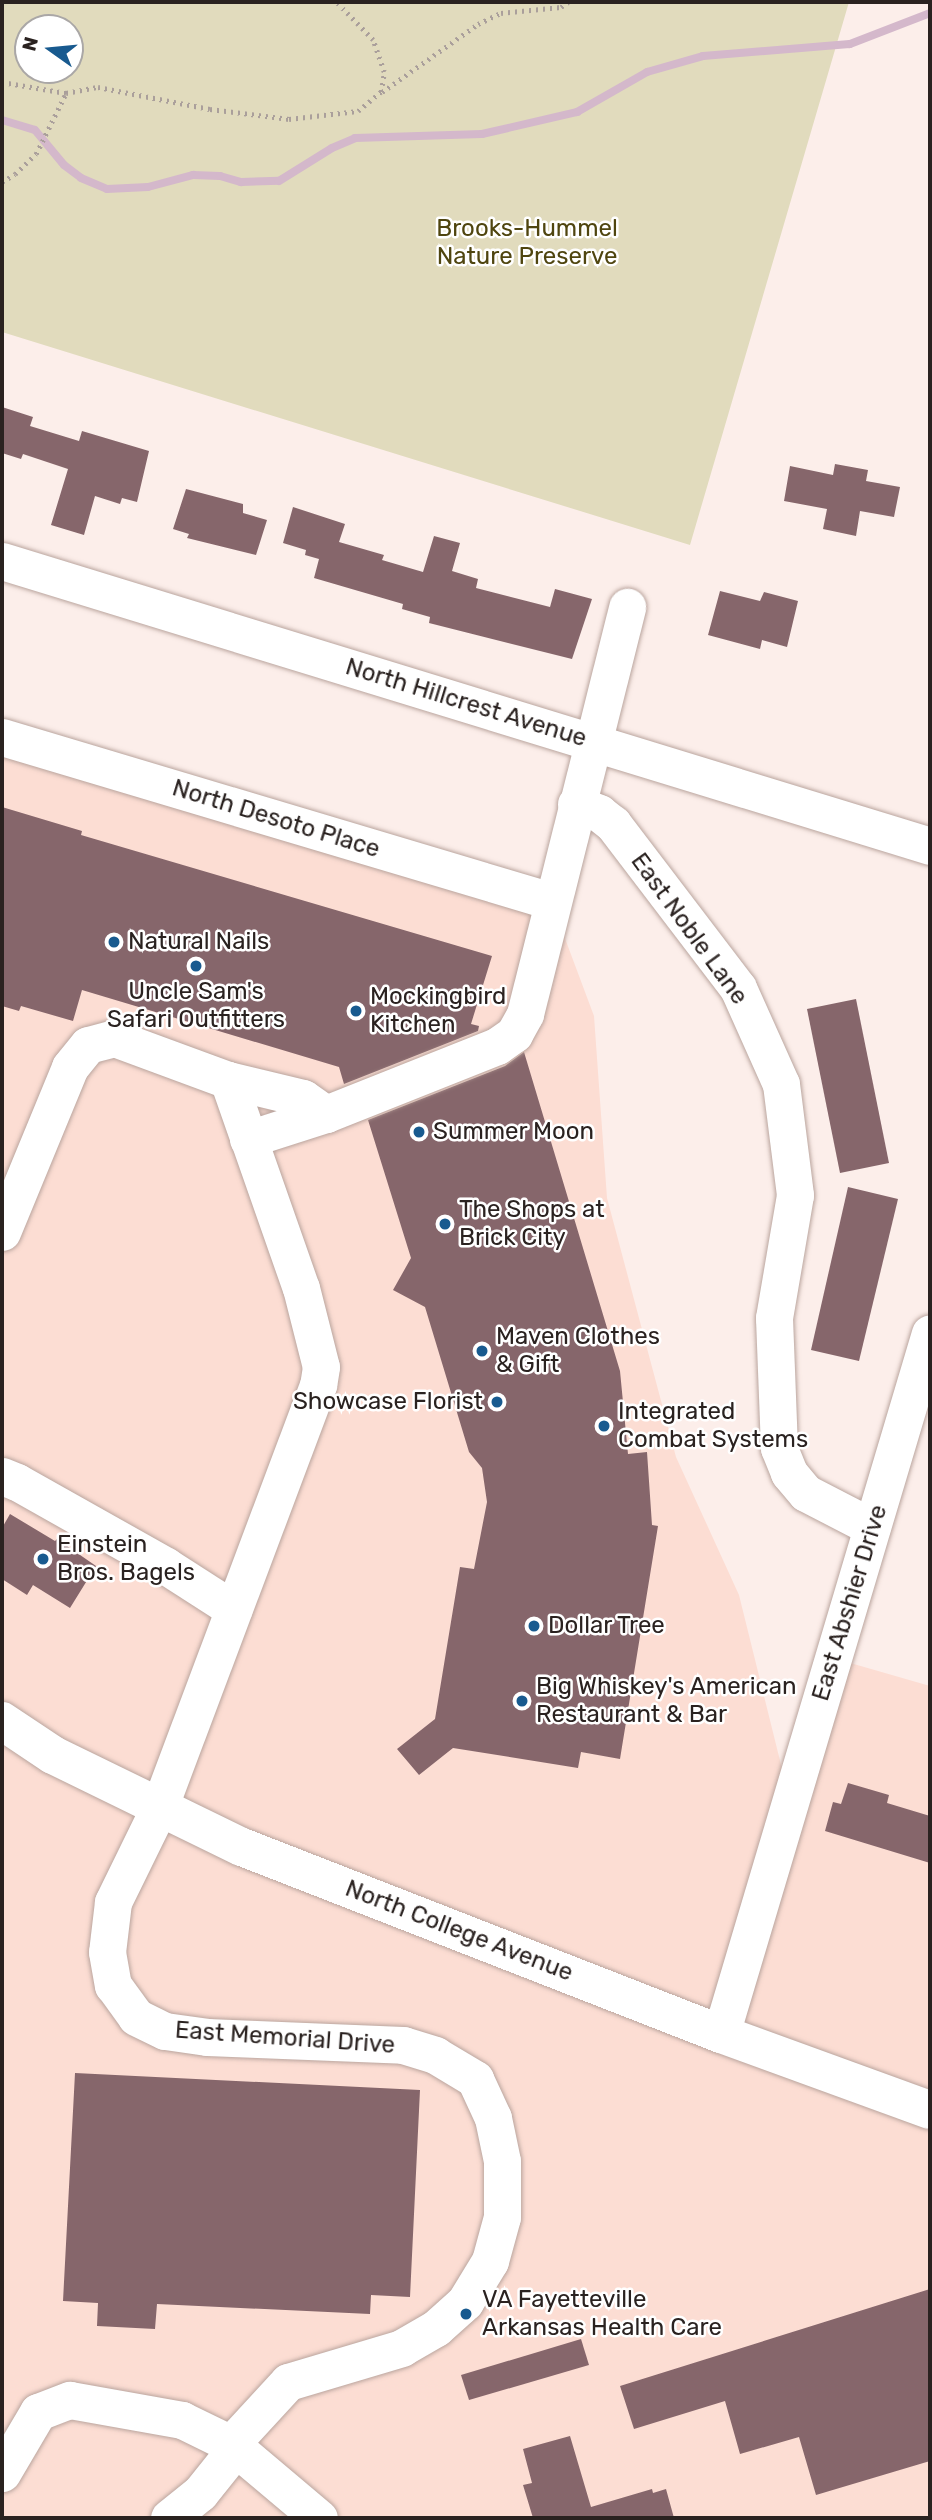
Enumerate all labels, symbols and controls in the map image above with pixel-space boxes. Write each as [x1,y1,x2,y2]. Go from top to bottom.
north arrow [14,14,84,84]
text: N [17,34,43,54]
park label: Brooks-Hummel Nature Preserve [436,215,618,271]
street label: North Hillcrest Avenue [342,653,590,753]
street label: North Desoto Place [169,774,383,864]
street label: East Noble Lane [624,848,754,1010]
place label: Natural Nails [128,928,269,956]
marker: Natural Nails [106,934,122,950]
marker: Uncle Sam's Safari Outfitters [188,958,204,974]
place label: Uncle Sam's Safari Outfitters [107,978,285,1034]
place label: Mockingbird Kitchen [370,983,506,1039]
marker: Mockingbird Kitchen [348,1003,364,1019]
place label: Summer Moon [433,1118,595,1146]
marker: Summer Moon [411,1124,427,1140]
place label: The Shops at Brick City [459,1196,605,1252]
marker: The Shops at Brick City [437,1216,453,1232]
place label: Maven Clothes & Gift [496,1323,660,1379]
marker: Maven Clothes & Gift [474,1343,490,1359]
place label: Showcase Florist [293,1388,483,1416]
marker: Showcase Florist [489,1394,505,1410]
place label: Integrated Combat Systems [618,1398,808,1454]
marker: Integrated Combat Systems [596,1418,612,1434]
street label: East Abshier Drive [806,1501,894,1705]
place label: Einstein Bros. Bagels [57,1531,195,1587]
marker: Einstein Bros. Bagels [35,1551,51,1567]
place label: Dollar Tree [548,1612,666,1640]
marker: Dollar Tree [526,1618,542,1634]
place label: Big Whiskey's American Restaurant & Bar [536,1673,798,1729]
marker: Big Whiskey's American Restaurant & Bar [514,1693,530,1709]
street label: North College Avenue [341,1874,577,1988]
street label: East Memorial Drive [174,2016,396,2060]
place label: VA Fayetteville Arkansas Health Care [482,2286,722,2342]
marker: VA Fayetteville Arkansas Health Care [456,2304,476,2324]

